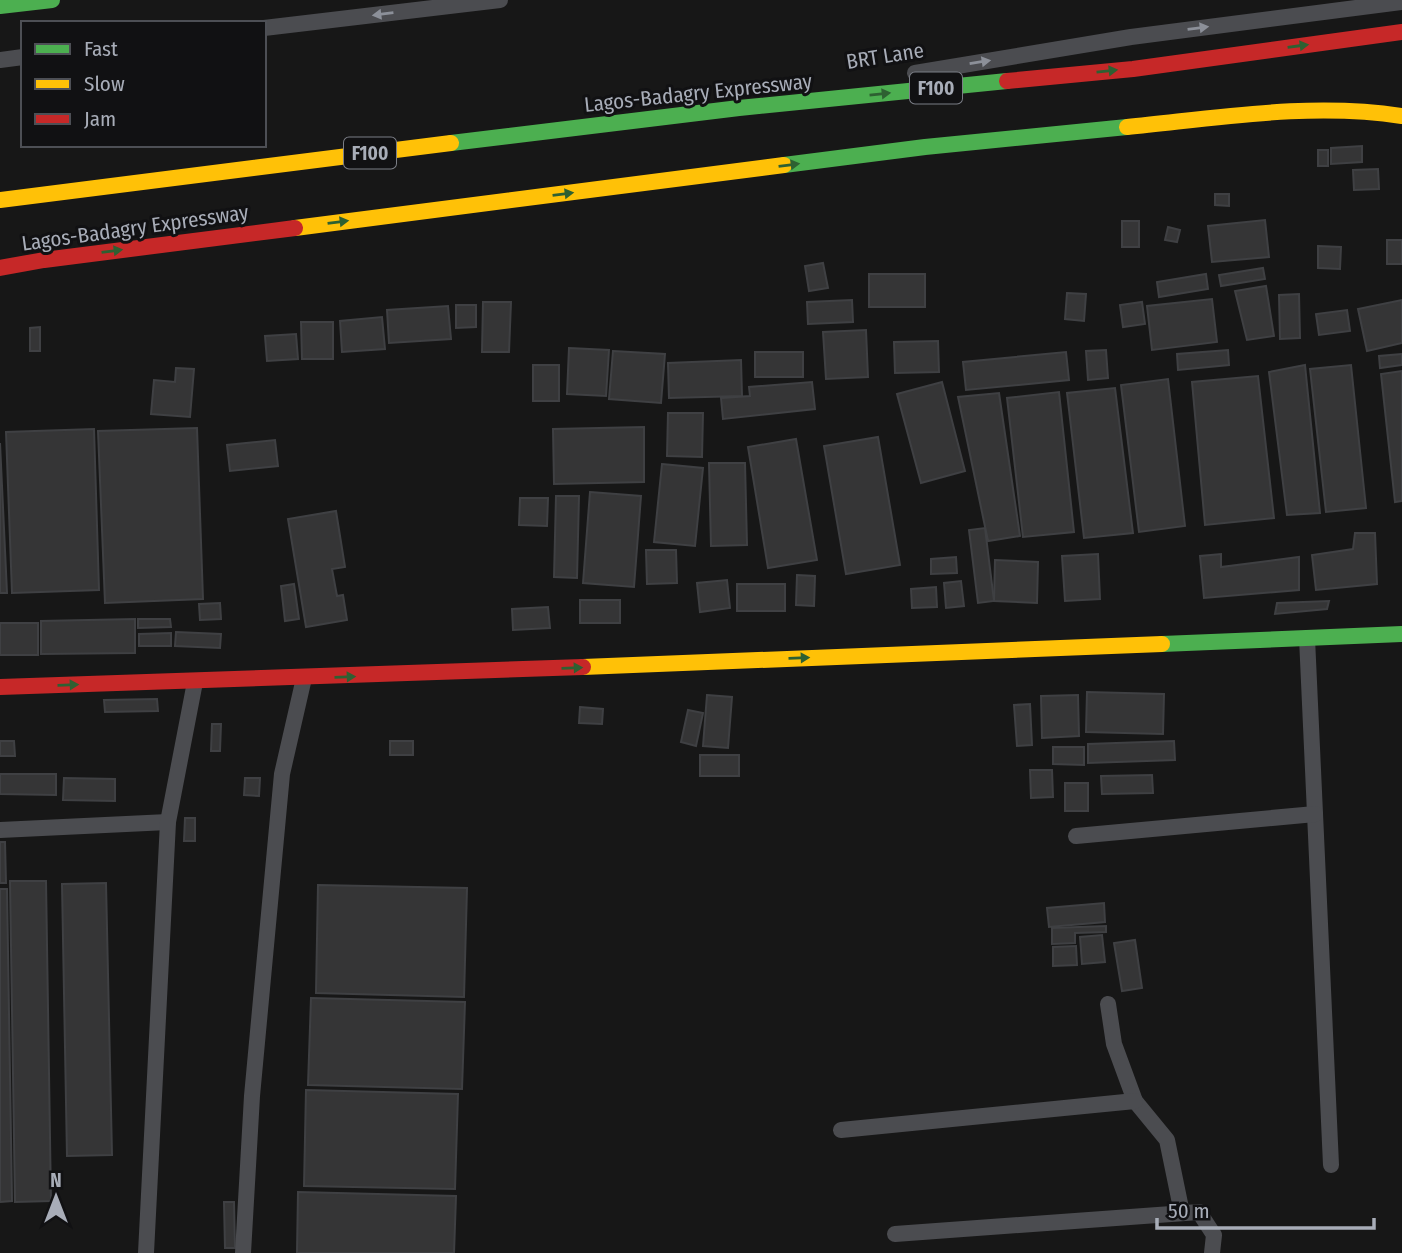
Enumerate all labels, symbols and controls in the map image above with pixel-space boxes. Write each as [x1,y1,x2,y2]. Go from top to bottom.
one-way arrow [372,8,394,19]
legend [21,21,266,147]
one-way arrow [1188,23,1210,34]
text: Fast [84,36,118,62]
street label: BRT Lane [844,37,926,75]
one-way arrow [1287,40,1309,51]
one-way arrow [969,56,991,67]
one-way arrow [1096,66,1118,77]
street label: Lagos-Badagry Expressway [583,68,814,118]
text: Slow [84,71,125,97]
road number: F100 [910,72,962,104]
one-way arrow [870,88,892,99]
text: Jam [84,106,116,132]
road number: F100 [344,138,396,168]
one-way arrow [778,159,800,170]
one-way arrow [552,188,574,199]
street label: Lagos-Badagry Expressway [20,199,251,257]
one-way arrow [327,217,349,228]
one-way arrow [101,246,123,257]
one-way arrow [788,653,810,664]
one-way arrow [561,662,583,673]
one-way arrow [334,671,356,682]
one-way arrow [57,680,79,691]
north arrow [21,1162,91,1232]
text: N [50,1169,62,1192]
scale bar [1157,1186,1374,1230]
text: 50 m [1168,1198,1210,1224]

